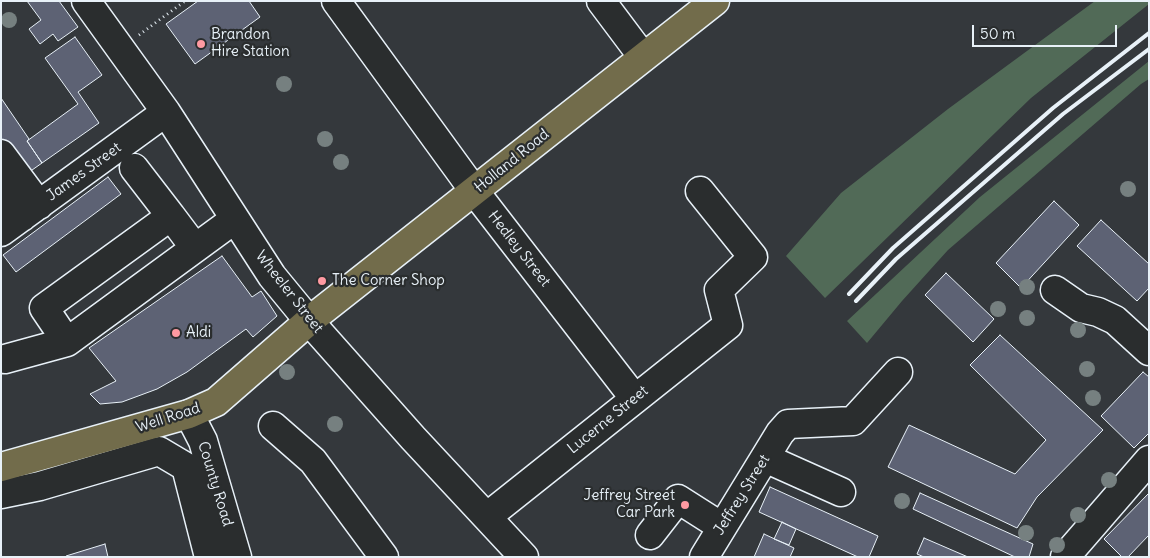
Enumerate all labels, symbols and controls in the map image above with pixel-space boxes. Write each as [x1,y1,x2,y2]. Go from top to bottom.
scale bar [975,15,1120,47]
text: 50 m [980,24,1015,43]
place label: Brandon Hire Station [211,26,290,61]
marker: Brandon Hire Station [195,38,207,50]
street label: Holland Road [471,125,553,197]
street label: James Street [43,139,125,205]
street label: Hedley Street [484,208,554,290]
street label: Wheeler Street [251,247,327,337]
place label: The Corner Shop [332,272,445,290]
marker: The Corner Shop [316,275,328,287]
place label: Aldi [186,324,211,342]
marker: Aldi [170,327,182,339]
street label: Lucerne Street [564,382,652,458]
street label: Well Road [134,399,202,437]
street label: County Road [194,439,236,529]
street label: Jeffrey Street [710,451,774,539]
place label: Jeffrey Street Car Park [584,487,675,522]
marker: Jeffrey Street Car Park [679,499,691,511]

